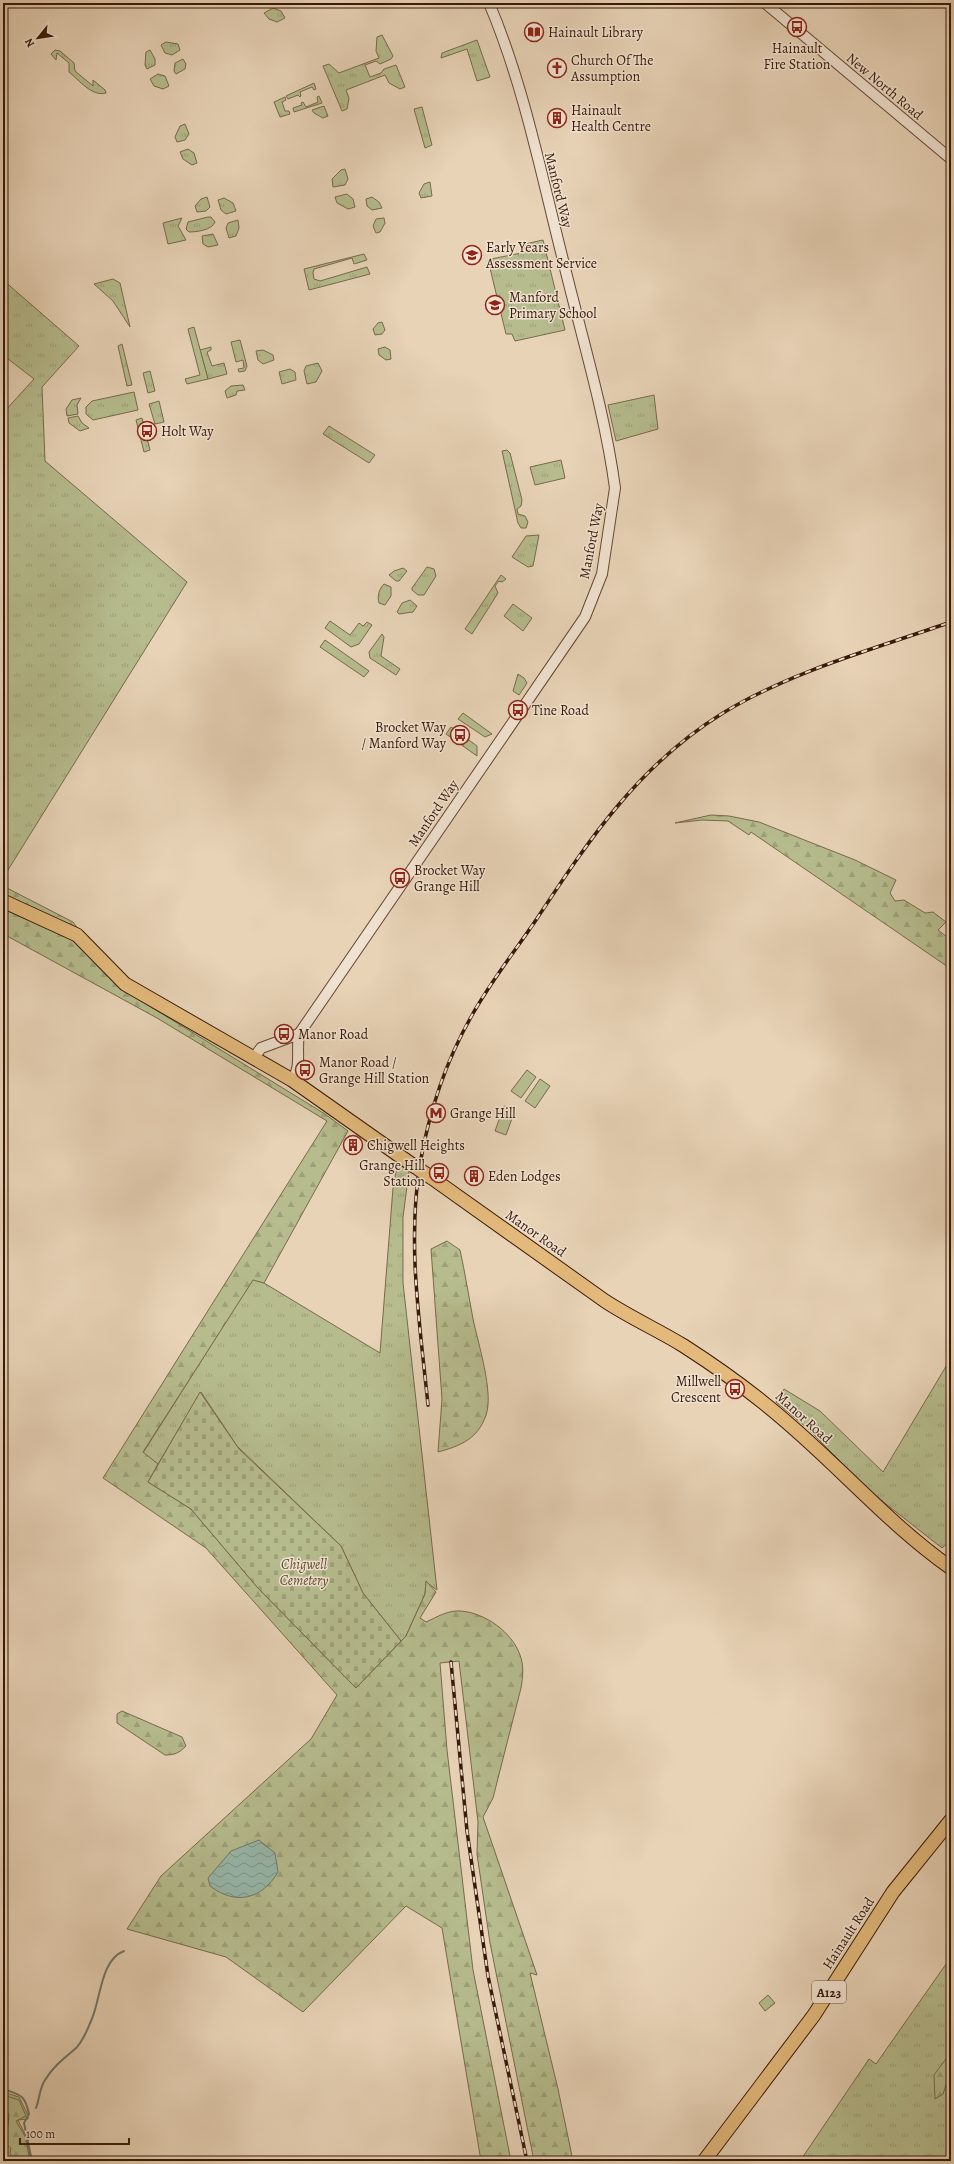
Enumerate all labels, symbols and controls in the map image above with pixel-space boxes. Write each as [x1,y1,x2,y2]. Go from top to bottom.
bus stop icon: Hainault Fire Station [786,16,808,38]
north arrow [18,18,58,58]
library icon: Hainault Library [523,21,545,43]
place label: Hainault Library [548,23,644,42]
text: N [21,36,38,50]
place label: Hainault Fire Station [764,39,831,74]
street label: New North Road [842,49,927,124]
place label: Church Of The Assumption [570,51,653,86]
church icon: Church Of The Assumption [546,57,568,79]
place label: Hainault Health Centre [571,101,651,136]
building icon: Hainault Health Centre [546,107,568,129]
street label: Manford Way [540,150,577,231]
place label: Early Years Assessment Service [485,238,597,273]
school or university icon: Early Years Assessment Service [461,244,483,266]
place label: Manford Primary School [509,288,597,323]
school or university icon: Manford Primary School [484,294,506,316]
bus stop icon: Holt Way [136,420,158,442]
place label: Holt Way [161,422,214,441]
street label: Manford Way [575,501,608,581]
bus stop icon: Tine Road [507,699,529,721]
place label: Tine Road [532,701,590,720]
place label: Brocket Way / Manford Way [361,718,447,753]
bus stop icon: Brocket Way / Manford Way [449,724,471,746]
street label: Manford Way [404,775,463,851]
place label: Brocket Way Grange Hill [414,861,486,896]
bus stop icon: Brocket Way Grange Hill [389,867,411,889]
bus stop icon: Manor Road [273,1023,295,1045]
place label: Manor Road [298,1025,369,1044]
place label: Manor Road / Grange Hill Station [319,1053,430,1088]
bus stop icon: Manor Road / Grange Hill Station [294,1059,316,1081]
metro station icon: Grange Hill [425,1102,447,1124]
place label: Grange Hill [450,1104,516,1123]
building icon: Chigwell Heights [342,1134,364,1156]
place label: Chigwell Heights [367,1136,465,1155]
place label: Grange Hill Station [359,1156,426,1191]
bus stop icon: Grange Hill Station [428,1162,450,1184]
building icon: Eden Lodges [463,1165,485,1187]
place label: Eden Lodges [488,1167,561,1186]
street label: Manor Road [502,1206,570,1262]
place label: Millwell Crescent [671,1372,722,1407]
bus stop icon: Millwell Crescent [724,1378,746,1400]
street label: Manor Road [771,1387,836,1448]
park label: Chigwell Cemetery [280,1555,328,1590]
street label: Hainault Road [818,1893,879,1973]
road number: A123 [812,1981,846,2003]
scale bar [20,2120,129,2146]
text: 100 m [26,2126,55,2142]

